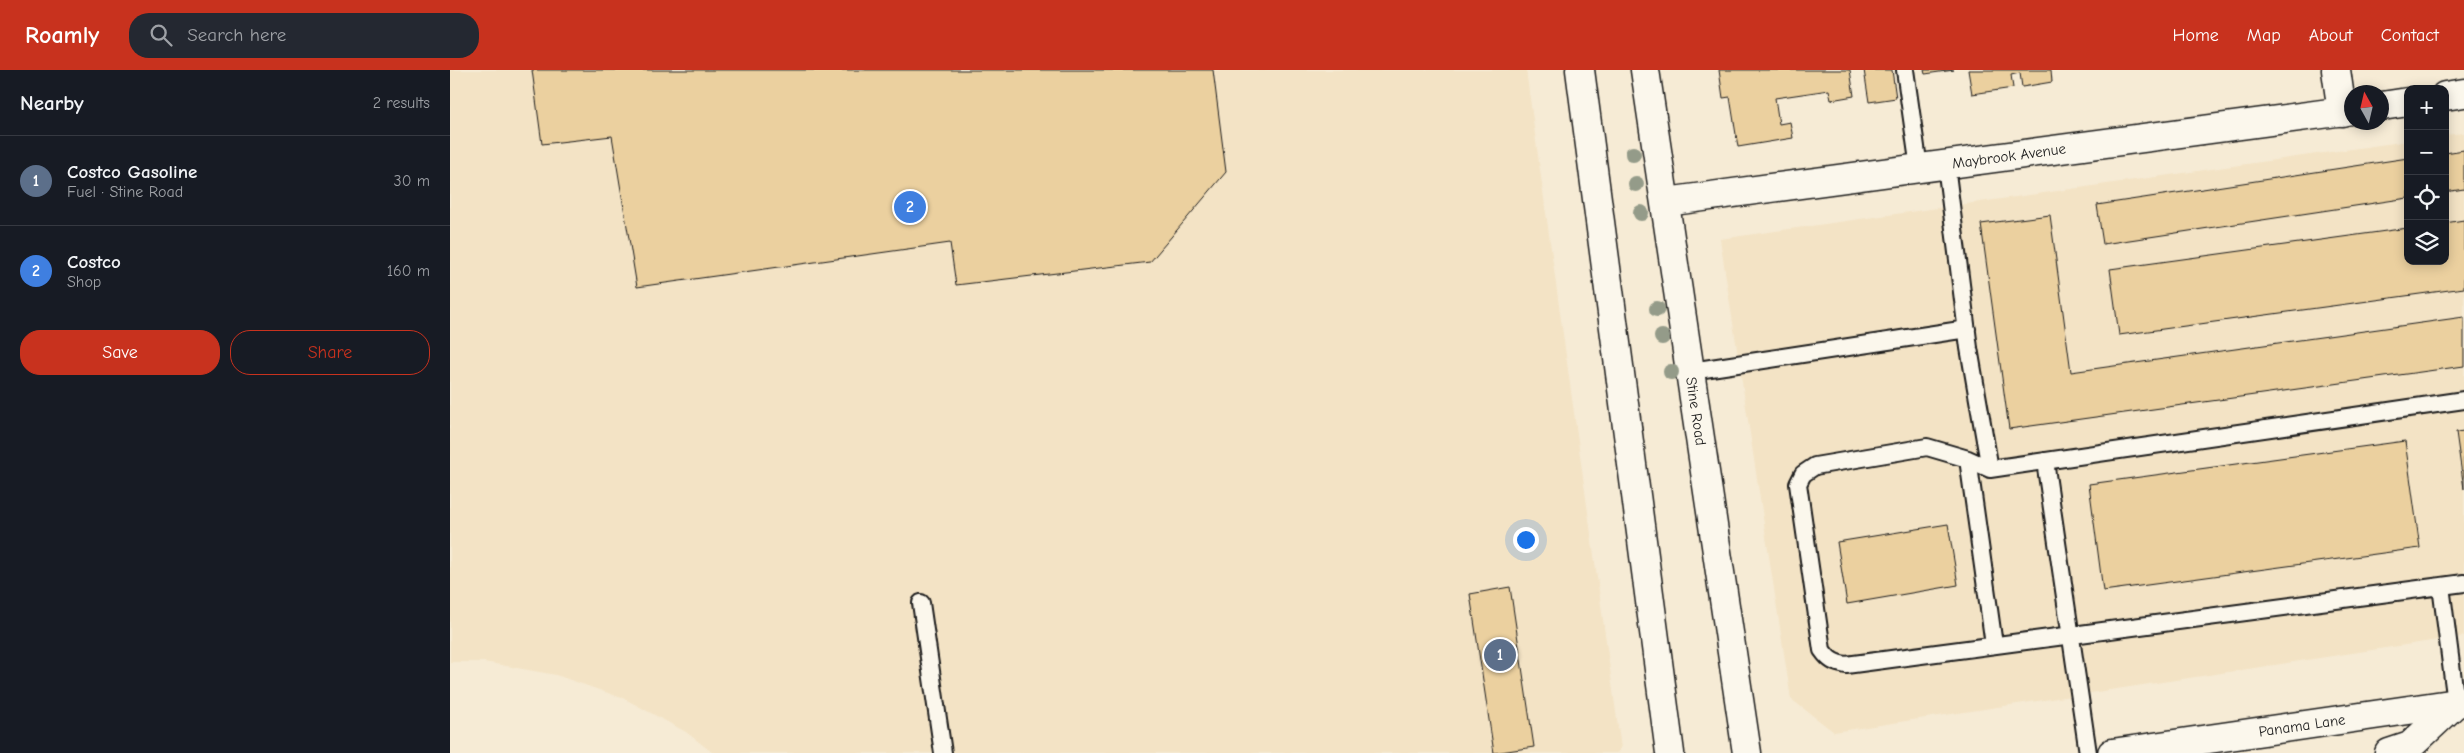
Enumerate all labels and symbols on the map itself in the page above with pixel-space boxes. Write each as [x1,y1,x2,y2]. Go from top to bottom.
north arrow [2344,85,2389,130]
street label: Maybrook Avenue [1951,139,2067,173]
pin: 2 [894,188,926,226]
street label: Stine Road [1682,376,1710,447]
your location [1513,527,1539,553]
pin: 1 [1484,636,1516,674]
street label: Panama Lane [2257,710,2347,741]

